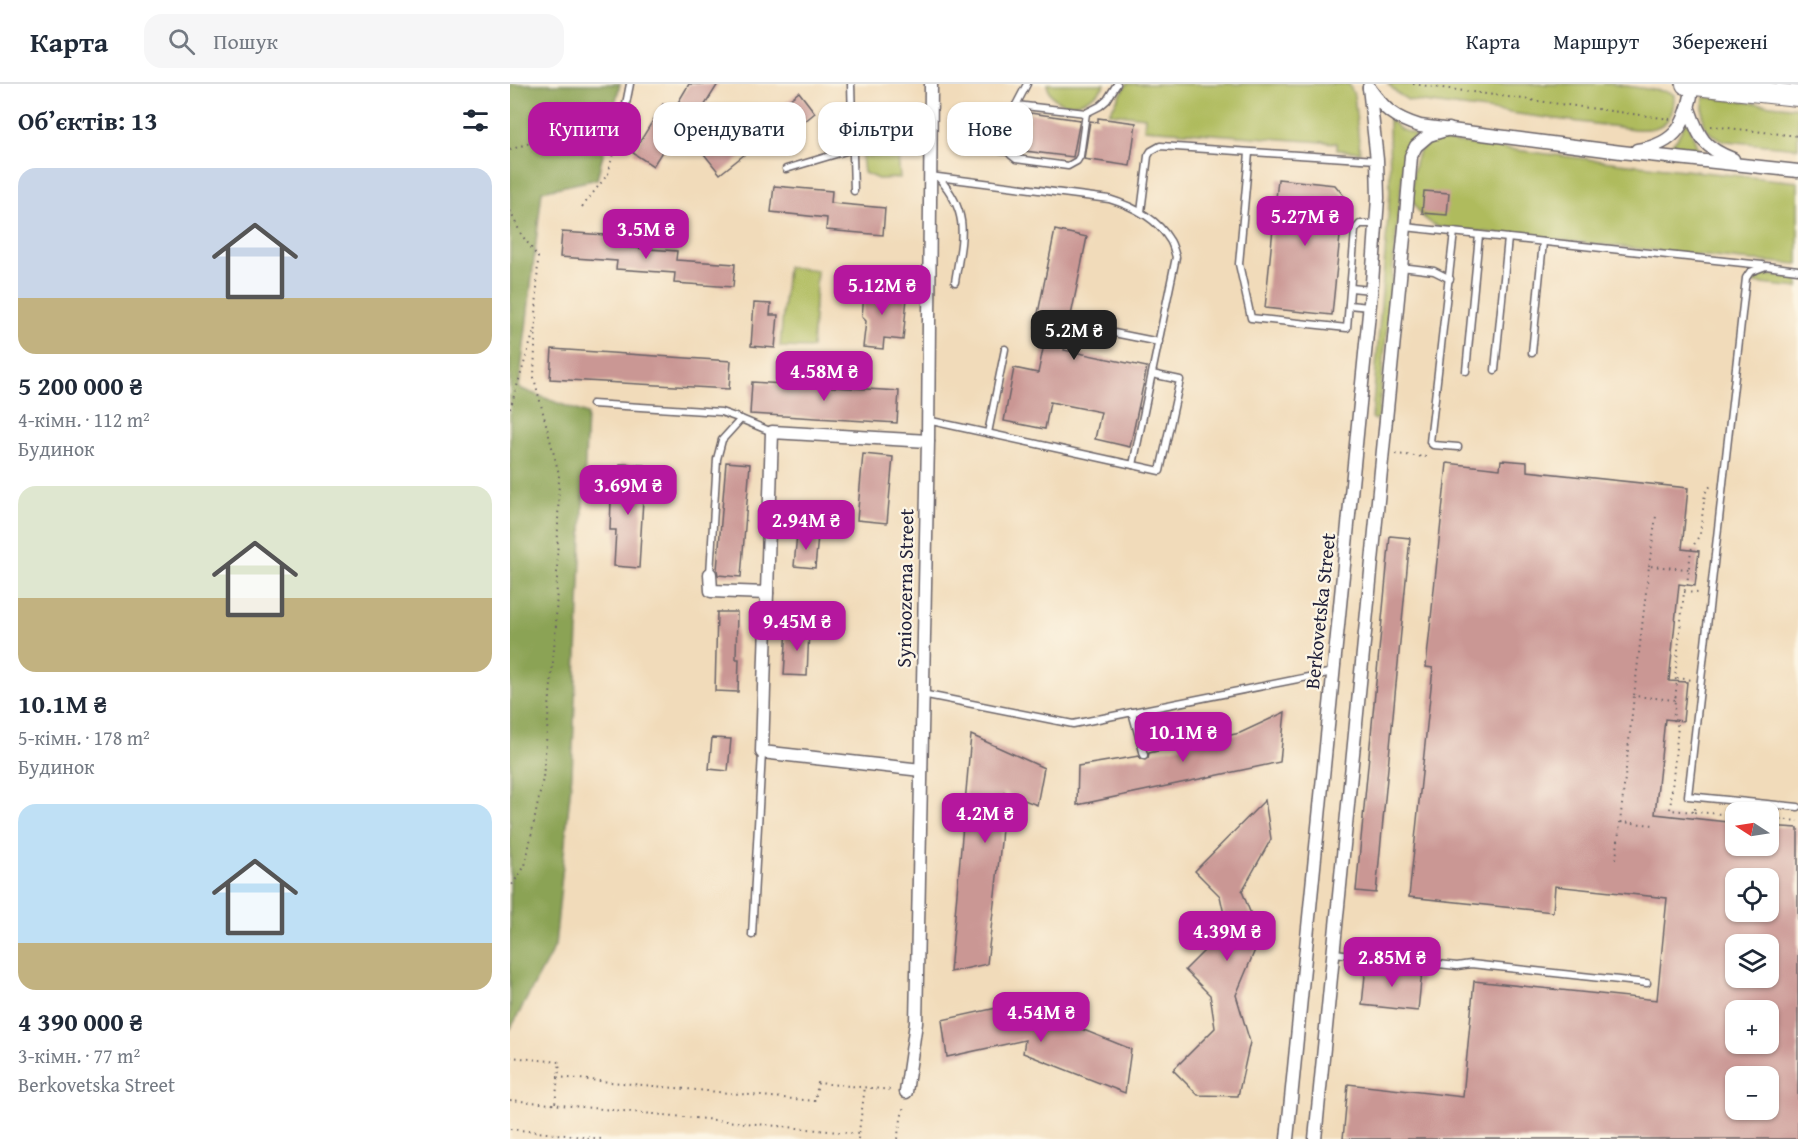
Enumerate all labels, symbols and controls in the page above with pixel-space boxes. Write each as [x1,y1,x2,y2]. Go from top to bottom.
search box [144,14,564,68]
text: Карта [30,21,108,62]
icon: search [165,25,198,58]
text: Пошук [213,25,278,57]
text: Карта [1466,26,1520,57]
text: Маршрут [1553,26,1639,57]
text: Збережені [1672,26,1768,57]
text: Об’єктів: 13 [18,101,158,140]
chip: Купити [528,102,641,156]
chip: Орендувати [653,102,806,156]
chip: Фільтри [818,102,935,156]
chip: Нове [947,102,1033,156]
icon: filters [459,104,492,137]
pin: 5.27M ₴ [1250,196,1360,247]
text: 5.27M ₴ [1271,201,1339,230]
icon: home [201,207,309,315]
pin: 3.5M ₴ [597,209,695,260]
text: 3.5M ₴ [617,214,675,243]
pin: 5.12M ₴ [827,265,937,316]
text: 5.12M ₴ [848,270,916,299]
pin: 5.2M ₴ [1025,310,1123,361]
text: 5.2M ₴ [1045,315,1103,344]
pin: 4.58M ₴ [769,351,879,402]
text: 4.58M ₴ [790,356,858,385]
text: 5 200 000 ₴ [18,366,143,405]
text: 4-кімн. · 112 m² [18,405,150,434]
text: Будинок [18,434,95,463]
pin: 3.69M ₴ [573,465,683,516]
text: 3.69M ₴ [594,470,662,499]
pin: 2.94M ₴ [751,500,861,551]
text: 2.94M ₴ [772,505,840,534]
street label: Synioozerna Street [889,508,920,668]
icon: home [201,525,309,633]
street label: Berkovetska Street [1297,531,1342,691]
pin: 9.45M ₴ [742,601,852,652]
text: 9.45M ₴ [763,606,831,635]
text: 10.1M ₴ [18,684,107,723]
pin: 10.1M ₴ [1128,712,1238,763]
text: 10.1M ₴ [1149,717,1217,746]
text: 5-кімн. · 178 m² [18,723,150,752]
text: Будинок [18,752,95,781]
pin: 4.2M ₴ [936,793,1034,844]
text: 4.2M ₴ [956,798,1014,827]
north arrow [1725,802,1779,856]
map controls [1725,802,1779,1120]
icon: home [201,843,309,951]
button: locate [1725,868,1779,922]
pin: 4.39M ₴ [1172,911,1282,962]
text: 4.39M ₴ [1193,916,1261,945]
button: layers [1725,934,1779,988]
pin: 2.85M ₴ [1337,937,1447,988]
text: 2.85M ₴ [1358,942,1426,971]
pin: 4.54M ₴ [986,992,1096,1043]
text: 4.54M ₴ [1007,997,1075,1026]
button: + [1725,1000,1779,1054]
text: 4 390 000 ₴ [18,1002,143,1041]
text: 3-кімн. · 77 m² [18,1041,140,1070]
button: − [1725,1066,1779,1120]
text: Berkovetska Street [18,1070,175,1099]

